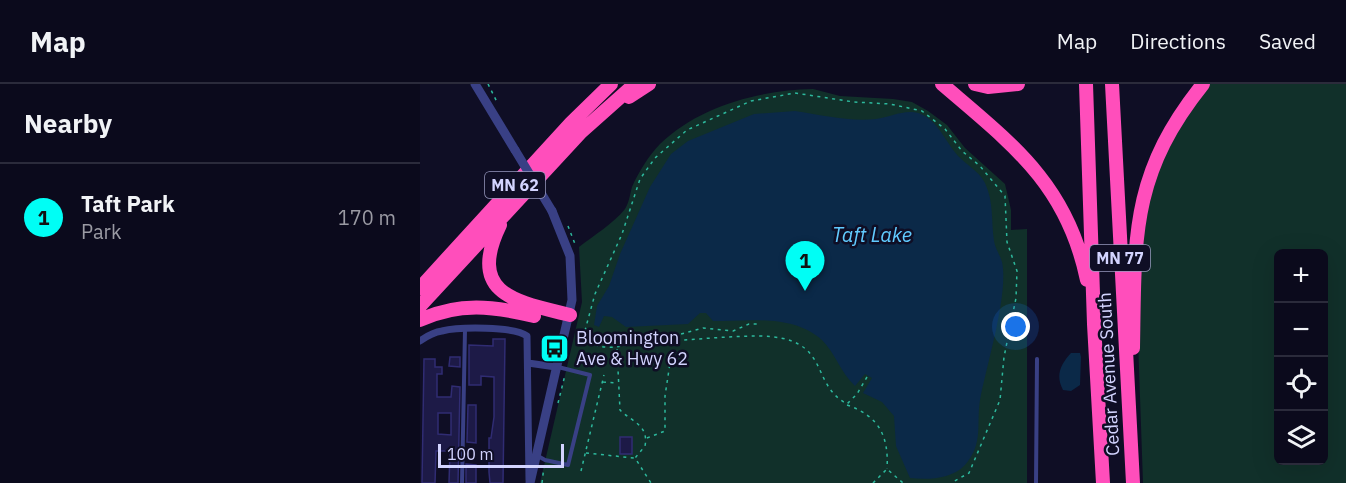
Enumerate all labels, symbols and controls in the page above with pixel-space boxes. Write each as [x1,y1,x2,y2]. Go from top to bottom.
text: Map [30,23,86,60]
text: Map [1057,27,1097,55]
text: Directions [1130,27,1226,55]
text: Saved [1259,27,1316,55]
text: Nearby [24,106,112,140]
road number: MN 62 [485,172,545,198]
text: Taft Park [81,189,175,218]
text: 1 [38,204,50,231]
text: 170 m [338,204,396,231]
text: Park [81,218,121,245]
water label: Taft Lake [832,221,912,248]
pin: 1 [786,242,824,291]
road number: MN 77 [1090,245,1150,271]
map controls [1274,249,1328,465]
button: + [1274,249,1328,303]
street label: Cedar Avenue South [1093,292,1124,456]
button: − [1274,303,1328,357]
your location [1001,312,1030,341]
place label: Bloomington Ave & Hwy 62 [576,326,688,370]
bus stop icon: Bloomington Ave & Hwy 62 [539,332,571,364]
button: locate [1274,357,1328,411]
button: layers [1274,411,1328,465]
scale bar [438,441,564,468]
text: 100 m [447,444,494,464]

